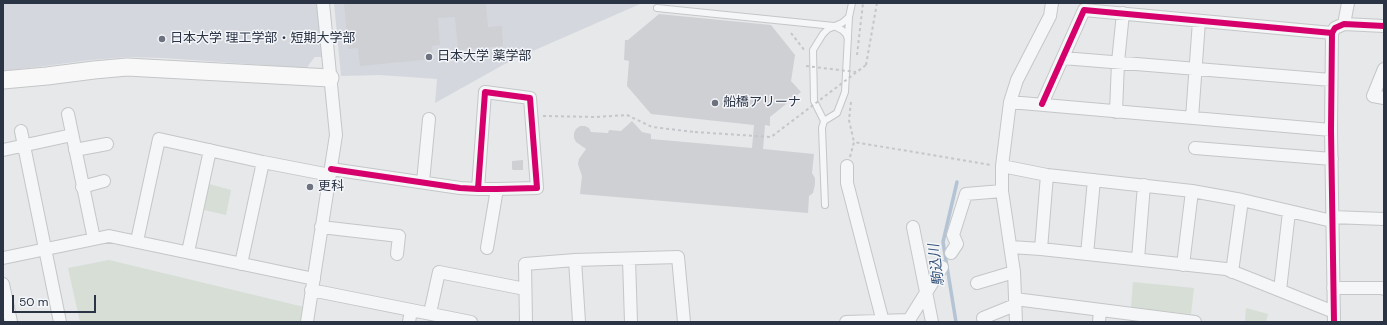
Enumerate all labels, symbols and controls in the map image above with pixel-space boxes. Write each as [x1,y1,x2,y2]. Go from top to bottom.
place label: 日本大学 理工学部・短期大学部 [170,31,355,47]
marker: 日本大学 理工学部・短期大学部 [157,34,167,44]
place label: 日本大学 薬学部 [437,49,531,65]
marker: 日本大学 薬学部 [424,52,434,62]
place label: 船橋アリーナ [723,95,801,111]
marker: 船橋アリーナ [710,98,720,108]
place label: 更科 [318,179,344,195]
marker: 更科 [305,182,315,192]
water label: 駒込川 [926,243,948,287]
scale bar [14,287,98,313]
text: 50 m [19,294,48,310]

